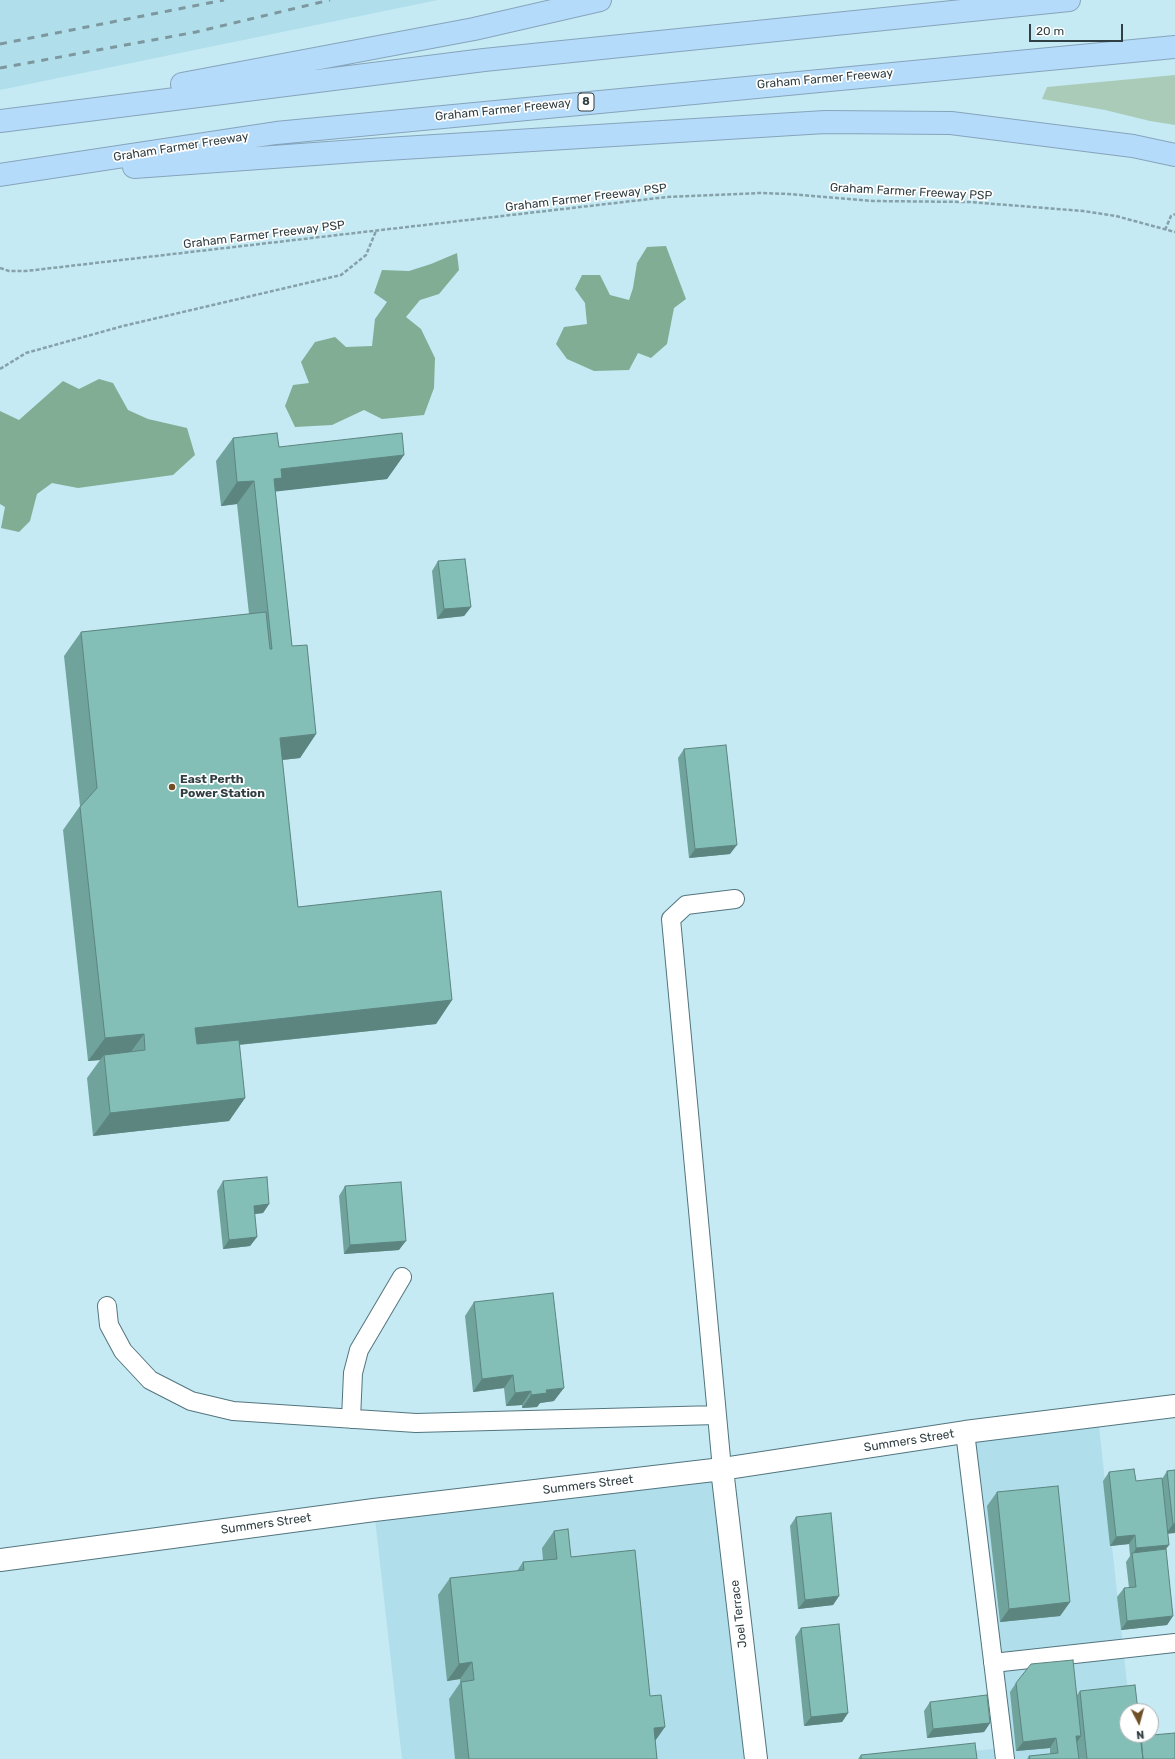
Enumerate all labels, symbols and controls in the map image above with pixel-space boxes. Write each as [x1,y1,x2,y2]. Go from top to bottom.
scale bar [1031,16,1125,42]
text: 20 m [1036,24,1064,38]
street label: Graham Farmer Freeway [756,66,894,92]
road number: 8 [578,93,594,111]
street label: Graham Farmer Freeway [434,96,572,124]
street label: Graham Farmer Freeway [112,129,250,165]
street label: Graham Farmer Freeway PSP [505,181,667,215]
street label: Graham Farmer Freeway PSP [830,181,992,203]
street label: Graham Farmer Freeway PSP [183,218,345,252]
place label: East Perth Power Station [180,773,265,801]
marker: East Perth Power Station [167,782,177,792]
street label: Summers Street [863,1427,955,1455]
street label: Summers Street [542,1472,634,1498]
street label: Summers Street [220,1511,312,1537]
street label: Joel Terrace [728,1579,750,1649]
north arrow [1119,1703,1159,1743]
text: N [1136,1728,1145,1741]

